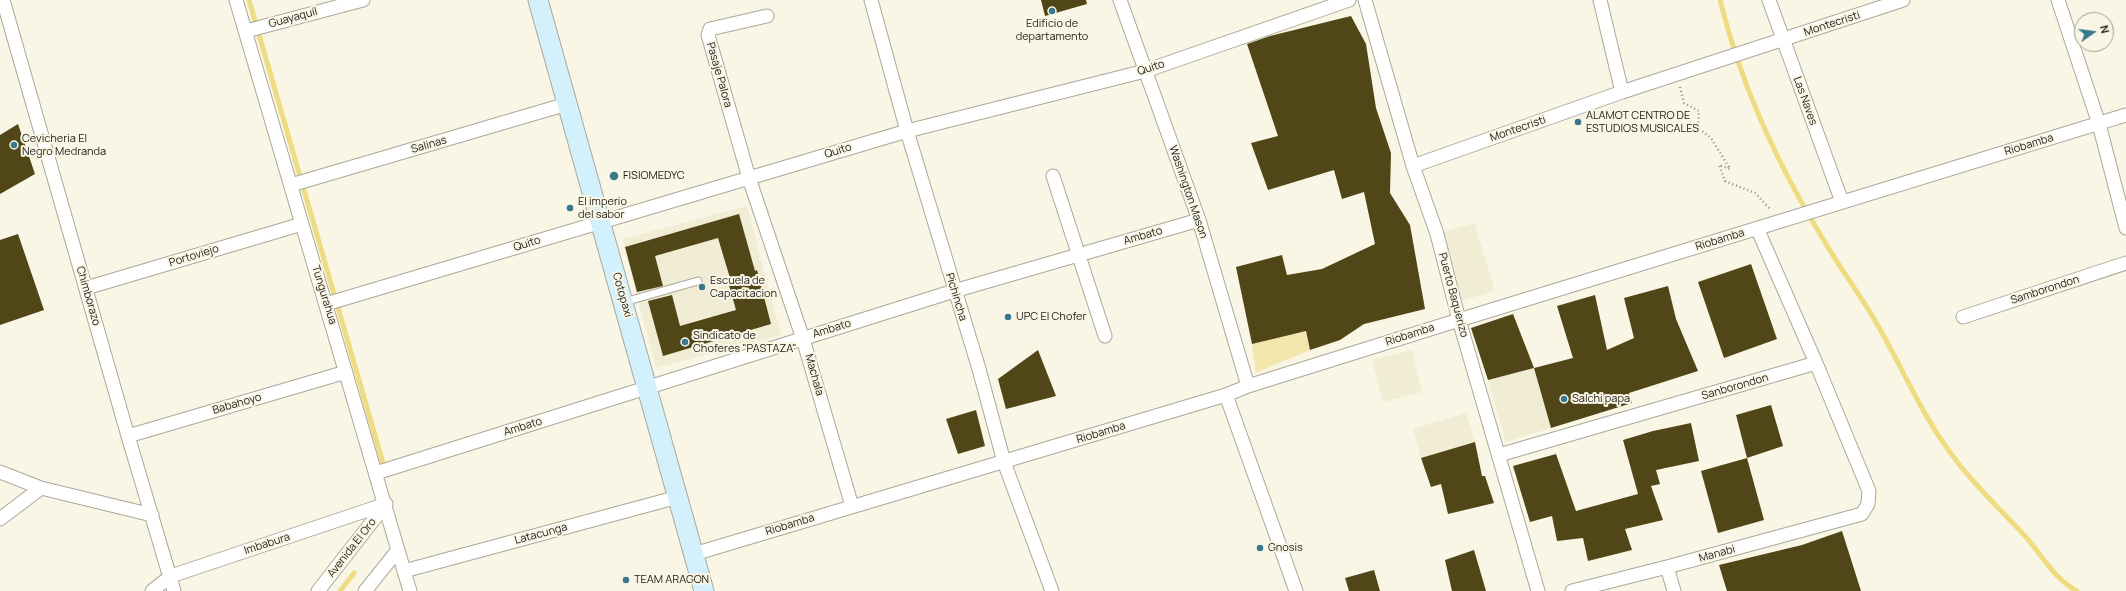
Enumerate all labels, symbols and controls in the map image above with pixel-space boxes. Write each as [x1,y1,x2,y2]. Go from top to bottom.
street label: Guayaquil [267,5,319,31]
marker: Edificio de departamento [1047,6,1057,16]
street label: Montecristi [1802,9,1862,39]
north arrow [2074,12,2114,52]
place label: Edificio de departamento [1016,17,1088,43]
text: N [2097,24,2113,35]
street label: Pasaje Palora [703,41,735,109]
street label: Quito [1136,57,1166,79]
street label: Las Naves [1790,75,1820,127]
place label: ALAMOT CENTRO DE ESTUDIOS MUSICALES [1586,109,1699,135]
street label: Montecristi [1488,113,1548,145]
marker: ALAMOT CENTRO DE ESTUDIOS MUSICALES [1573,117,1583,127]
street label: Riobamba [2003,131,2055,159]
place label: Cevicheria El Negro Medranda [22,132,106,158]
street label: Salinas [410,134,448,156]
marker: Cevicheria El Negro Medranda [9,140,19,150]
street label: Quito [823,141,853,161]
street label: Washington Mason [1166,144,1210,240]
place label: FISIOMEDYC [623,169,685,183]
marker: FISIOMEDYC [608,170,620,182]
place label: El imperio del sabor [578,195,627,221]
marker: El imperio del sabor [565,203,575,213]
street label: Ambato [1122,224,1164,248]
street label: Riobamba [1694,226,1746,254]
street label: Quito [512,234,542,254]
street label: Portoviejo [167,242,221,270]
street label: Puerto Baquerizo [1435,251,1471,339]
street label: Tungurahua [309,264,339,326]
street label: Chimborazo [73,265,103,327]
street label: Cotopaxi [609,271,635,319]
street label: Pichincha [942,271,970,323]
street label: Samborondon [2009,273,2081,307]
place label: Escuela de Capacitacion [710,274,777,300]
marker: Escuela de Capacitacion [697,282,707,292]
place label: UPC El Chofer [1016,310,1086,324]
marker: UPC El Chofer [1003,312,1013,322]
street label: Ambato [811,317,853,341]
street label: Riobamba [1384,321,1436,349]
place label: Sindicato de Choferes "PASTAZA" [693,329,796,355]
marker: Sindicato de Choferes "PASTAZA" [680,337,690,347]
street label: Machala [802,353,826,397]
street label: Sanborondon [1700,371,1770,403]
street label: Babahoyo [211,391,263,417]
place label: Salchi papa [1572,392,1630,406]
marker: Salchi papa [1559,394,1569,404]
street label: Ambato [502,415,544,439]
street label: Riobamba [1075,419,1127,447]
street label: Riobamba [764,511,816,539]
street label: Avenida El Oro [325,516,379,580]
street label: Latacunga [513,521,569,547]
street label: Imbabura [242,530,292,558]
place label: Gnosis [1268,541,1303,555]
marker: Gnosis [1255,543,1265,553]
street label: Manabi [1697,543,1737,565]
place label: TEAM ARAGON [634,573,709,587]
marker: TEAM ARAGON [621,575,631,585]

